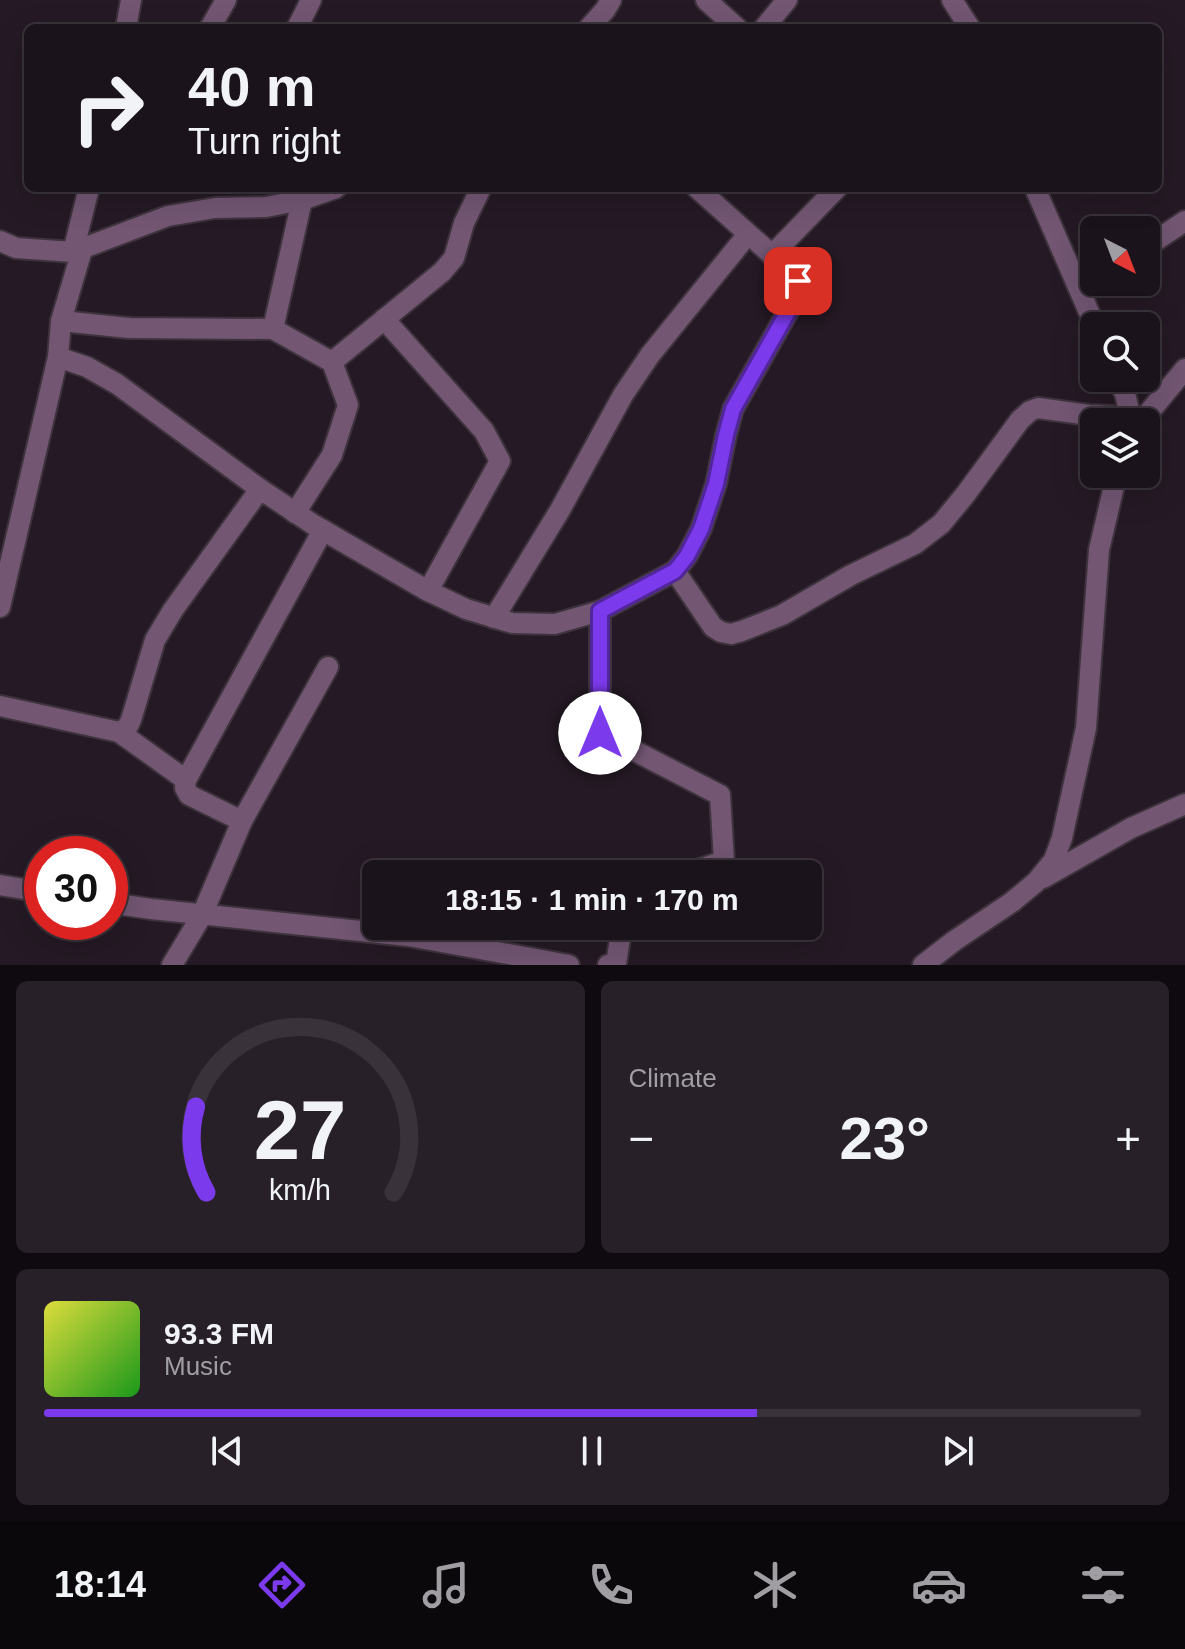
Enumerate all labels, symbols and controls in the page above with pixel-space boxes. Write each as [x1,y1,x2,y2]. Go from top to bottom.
text: 40 m [188,55,316,118]
icon: right [56,56,160,160]
text: Turn right [188,121,341,162]
north arrow [1080,216,1160,296]
map controls [1080,216,1160,488]
pin [764,247,832,315]
icon: arrive [776,259,820,303]
button: search [1080,312,1160,392]
button: layers [1080,408,1160,488]
position arrow [558,691,642,775]
speed limit sign: 30 [24,836,128,940]
text: 18:15 · 1 min · 170 m [445,883,739,916]
text: Climate [629,1063,717,1093]
text: 27 [254,1084,347,1177]
text: 23° [839,1105,930,1172]
text: − [629,1114,654,1163]
text: + [1115,1114,1141,1163]
text: km/h [269,1174,331,1206]
text: 93.3 FM [164,1317,274,1350]
text: Music [164,1351,232,1381]
icon: previous [205,1429,249,1473]
icon: pause [570,1429,614,1473]
icon: next [936,1429,980,1473]
icon: directions [254,1557,310,1613]
icon: music [418,1557,474,1613]
icon: phone [583,1557,639,1613]
icon: climate [747,1557,803,1613]
icon: car [911,1557,967,1613]
icon: filters [1075,1557,1131,1613]
text: 18:14 [54,1564,146,1605]

